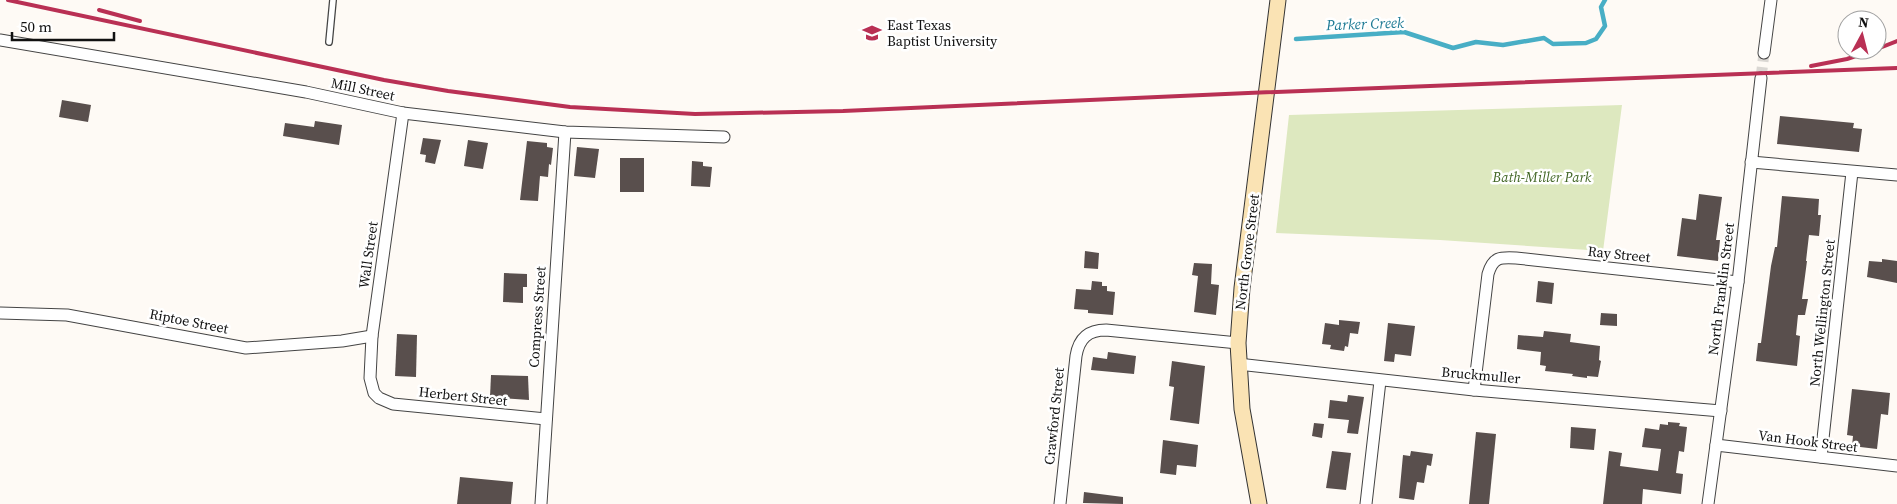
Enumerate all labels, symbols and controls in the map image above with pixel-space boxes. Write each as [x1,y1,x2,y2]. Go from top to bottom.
scale bar [12,10,115,42]
north arrow [1837,10,1887,60]
water label: Parker Creek [1325,12,1405,35]
text: N [1857,12,1870,33]
place label: East Texas Baptist University [887,15,998,51]
text: 50 m [20,16,52,37]
school or university icon: East Texas Baptist University [861,22,883,44]
street label: Mill Street [329,73,397,106]
park label: Bath-Miller Park [1492,167,1592,187]
street label: North Grove Street [1230,192,1264,311]
street label: Wall Street [353,220,383,290]
street label: North Franklin Street [1703,221,1739,356]
street label: North Wellington Street [1804,238,1840,387]
street label: Ray Street [1587,241,1652,267]
street label: Compress Street [523,265,551,368]
street label: Riptoe Street [148,304,231,339]
street label: Bruckmuller [1441,362,1521,388]
street label: Crawford Street [1039,366,1069,466]
street label: Herbert Street [418,381,509,411]
street label: Van Hook Street [1757,425,1859,457]

